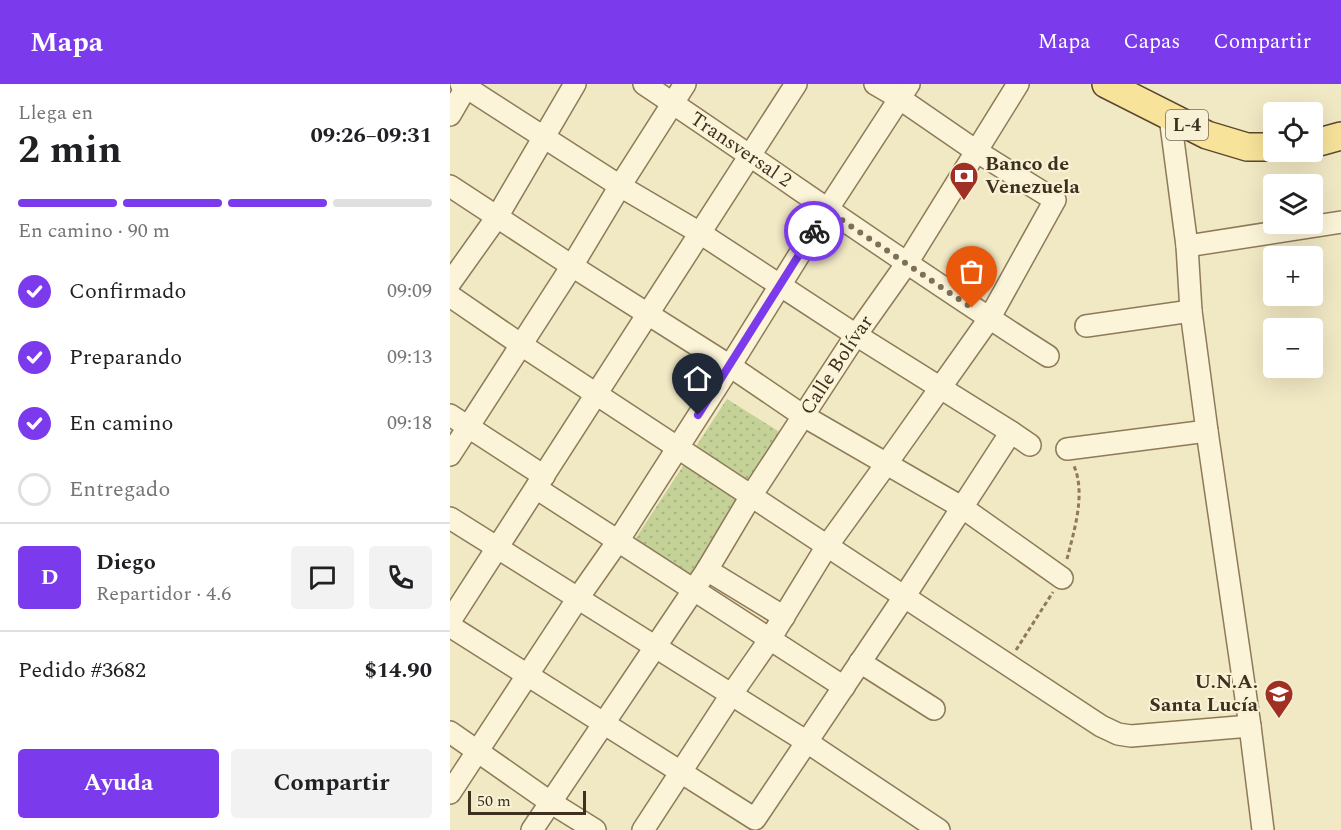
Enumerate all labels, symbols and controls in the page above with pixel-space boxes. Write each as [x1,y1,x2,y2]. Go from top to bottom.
text: Mapa [30,21,103,64]
text: Mapa [1038,26,1091,58]
text: Capas [1124,26,1180,58]
text: Compartir [1213,26,1311,58]
text: Llega en [18,98,93,128]
map controls [1263,102,1323,378]
button: locate [1263,102,1323,162]
street label: Transversal 2 [684,104,798,195]
road number: L-4 [1166,110,1208,140]
text: 09:26–09:31 [310,119,432,152]
text: 2 min [18,121,122,180]
place label: Banco de Venezuela [985,149,1081,202]
bank icon: Banco de Venezuela [948,160,980,202]
button: layers [1263,174,1323,234]
courier [784,201,844,261]
icon: bike [798,215,831,248]
text: En camino · 90 m [18,216,170,246]
pin [946,246,997,308]
button: + [1263,246,1323,306]
icon: bag [955,255,988,288]
icon: check [18,275,51,308]
text: Confirmado [69,275,186,308]
text: 09:09 [387,276,432,306]
street label: Calle Bolívar [793,309,881,421]
button: − [1263,318,1323,378]
icon: check [18,341,51,374]
text: Preparando [69,341,182,374]
text: 09:13 [387,342,432,372]
pin [672,353,723,415]
icon: home [681,362,714,395]
icon: check [18,407,51,440]
text: En camino [69,407,173,440]
text: 09:18 [387,408,432,438]
text: Entregado [69,473,170,506]
text: Diego [96,546,156,579]
button: chat [291,546,354,609]
button: phone [369,546,432,609]
text: D [41,561,58,594]
text: Repartidor · 4.6 [96,579,231,609]
text: Pedido #3682 [18,654,146,687]
text: $14.90 [364,654,432,687]
place label: U.N.A. Santa Lucía [1149,667,1259,720]
school or university icon: U.N.A. Santa Lucía [1263,678,1295,720]
button: Ayuda [18,749,219,818]
button: Compartir [231,749,432,818]
scale bar [468,788,586,816]
text: 50 m [477,789,511,813]

